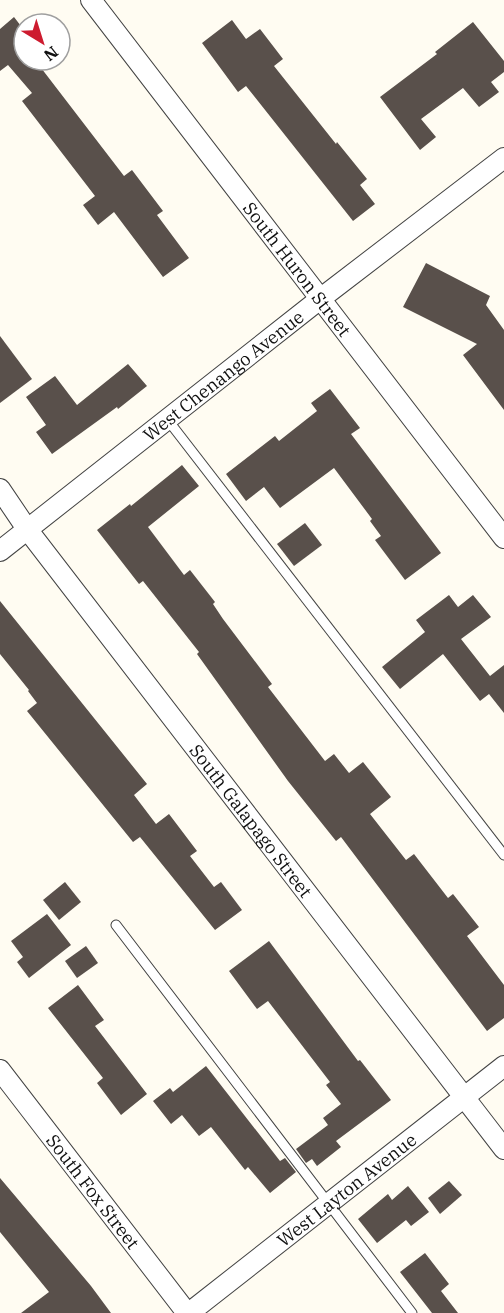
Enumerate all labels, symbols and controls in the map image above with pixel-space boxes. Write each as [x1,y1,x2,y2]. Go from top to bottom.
north arrow [12,12,72,72]
text: N [40,42,62,66]
street label: South Huron Street [239,197,356,341]
street label: West Chenango Avenue [138,305,308,446]
street label: South Galapago Street [185,739,318,902]
street label: West Layton Avenue [272,1128,421,1251]
street label: South Fox Street [42,1129,145,1253]

